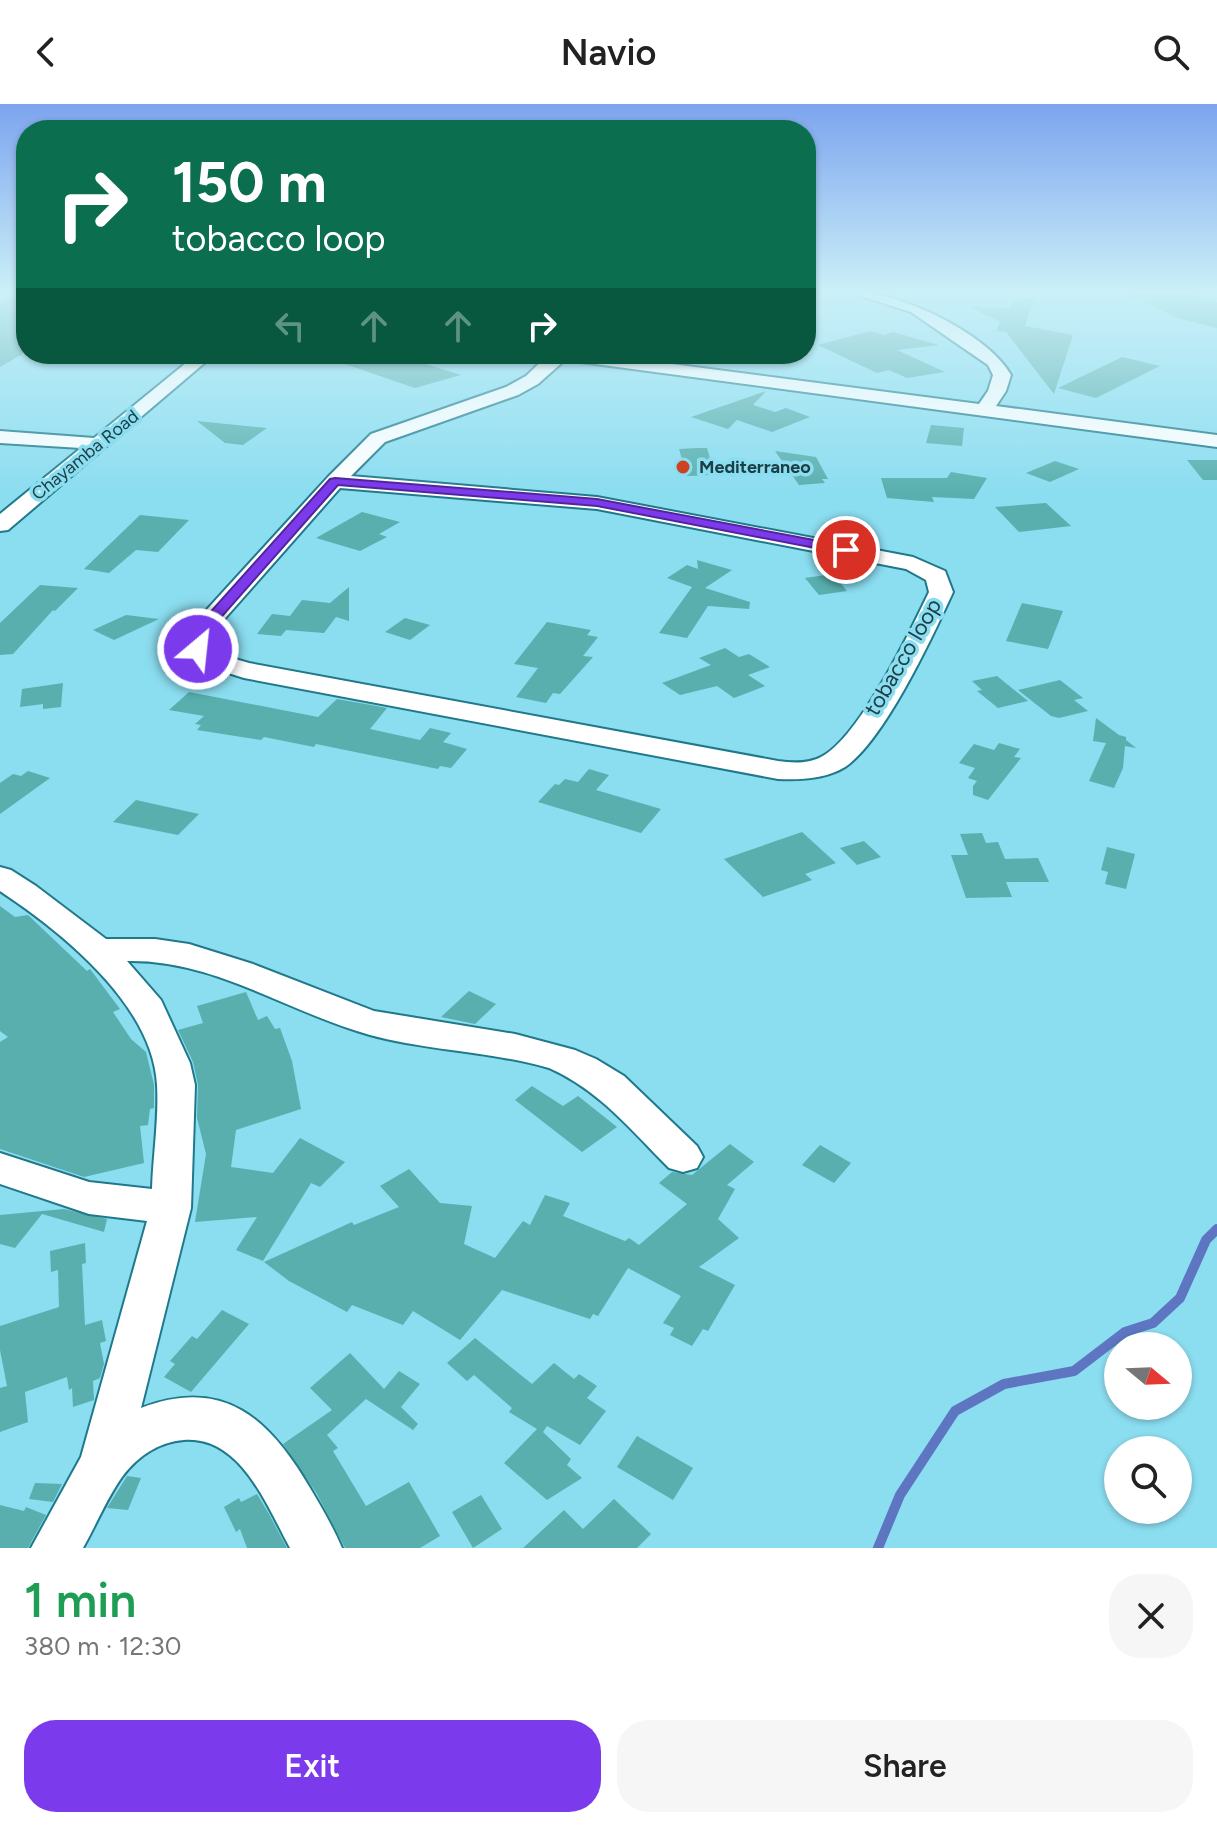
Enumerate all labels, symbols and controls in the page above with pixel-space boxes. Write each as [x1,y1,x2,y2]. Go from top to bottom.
icon: back [24,30,68,74]
icon: search [1149,30,1193,74]
text: Navio [561,31,656,74]
text: 150 m [172,149,327,216]
icon: right [40,152,144,256]
text: tobacco loop [172,217,386,260]
icon: left [268,304,312,348]
icon: ahead [352,304,396,348]
icon: ahead [436,304,480,348]
icon: right [520,304,564,348]
street label: Chayamba Road [27,405,143,505]
place label: Mediterraneo [699,456,811,478]
marker: Mediterraneo [674,458,692,476]
pin [812,516,880,584]
icon: arrive [824,528,868,572]
street label: tobacco loop [859,594,947,720]
position arrow [156,607,240,691]
north arrow [1104,1332,1192,1420]
map controls [1104,1332,1192,1524]
button: search [1104,1436,1192,1524]
text: 1 min [24,1571,136,1629]
button: close [1109,1574,1193,1658]
text: 380 m · 12:30 [24,1630,181,1662]
button: Exit [24,1720,601,1812]
button: Share [617,1720,1193,1812]

